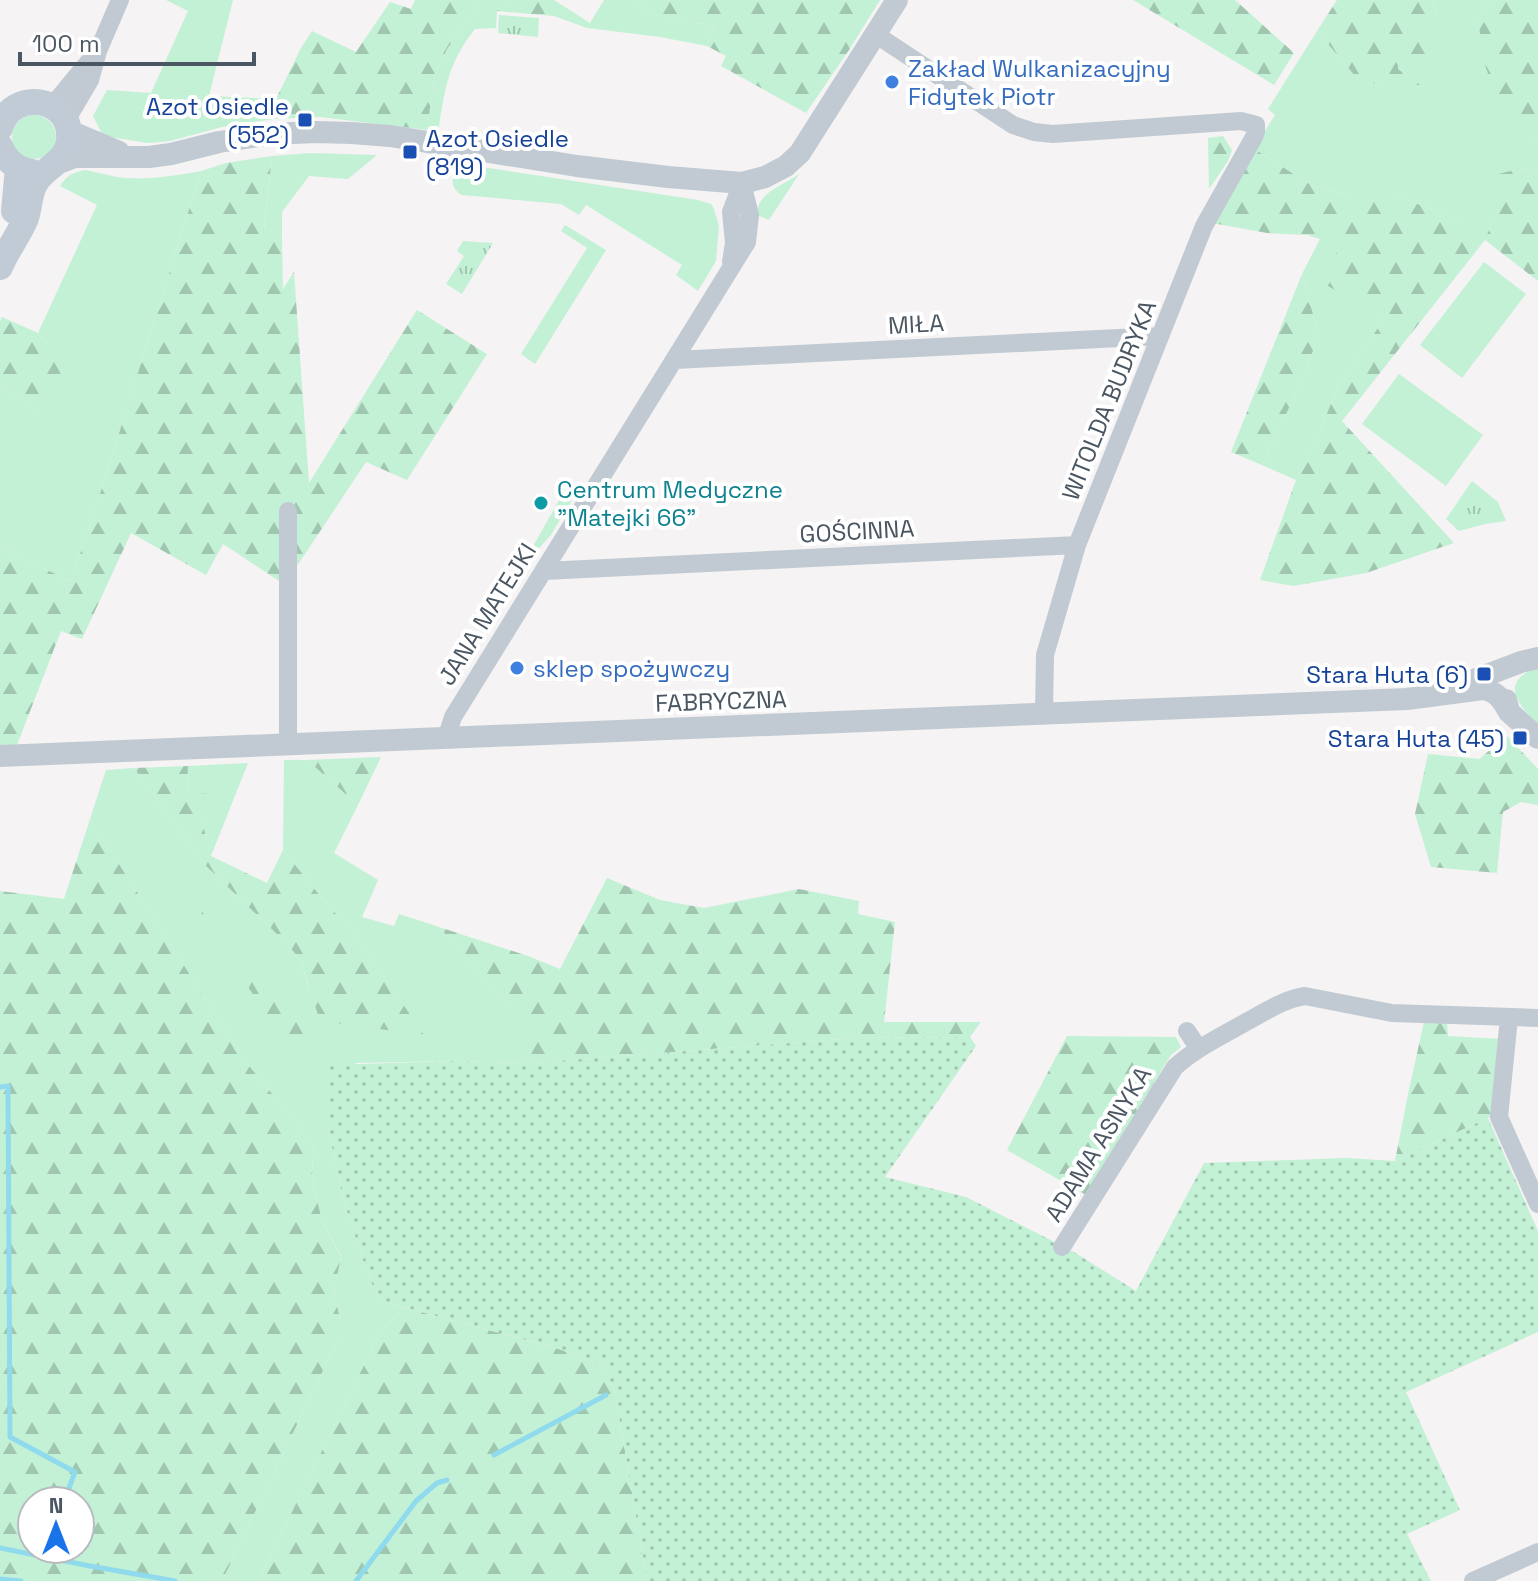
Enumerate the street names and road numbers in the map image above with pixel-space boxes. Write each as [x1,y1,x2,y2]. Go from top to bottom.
street label: WITOLDA BUDRYKA [1055,295,1163,505]
street label: MIŁA [887,307,945,341]
street label: GOŚCINNA [799,513,915,549]
street label: JANA MATEJKI [431,537,543,691]
street label: FABRYCZNA [655,683,787,719]
street label: ADAMA ASNYKA [1038,1061,1158,1227]

